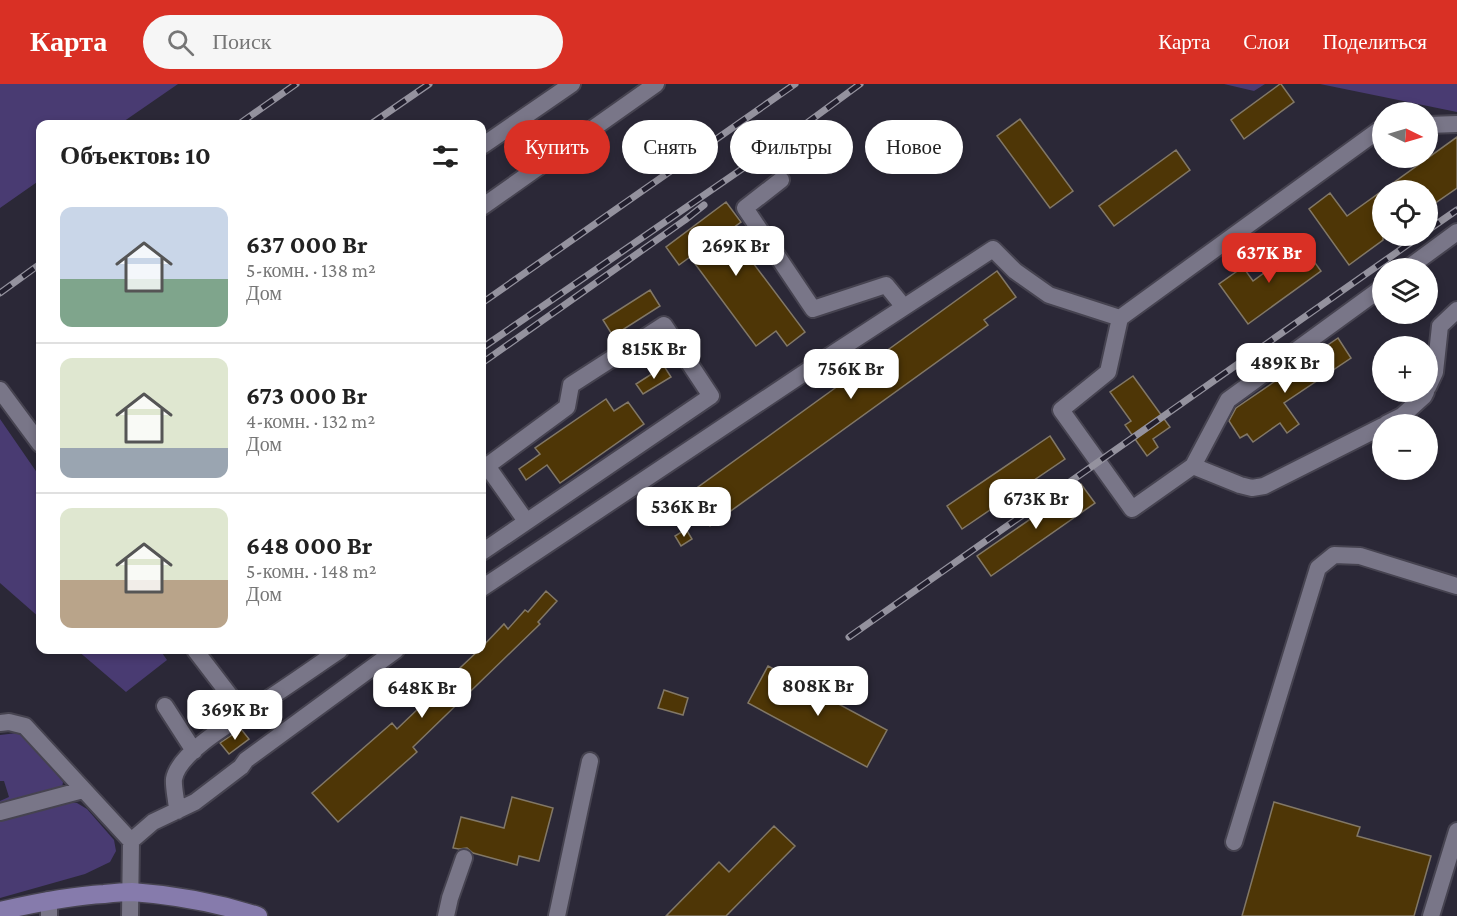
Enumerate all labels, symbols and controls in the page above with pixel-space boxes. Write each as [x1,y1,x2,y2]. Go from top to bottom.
search box [143,15,563,69]
text: Карта [30,26,107,57]
icon: search [164,26,197,59]
text: Поиск [212,29,271,54]
text: Карта [1158,30,1210,54]
text: Слои [1243,30,1289,54]
text: Поделиться [1322,30,1427,54]
north arrow [1372,102,1438,168]
map controls [1372,102,1438,480]
chip: Купить [504,120,610,174]
chip: Снять [622,120,718,174]
chip: Фильтры [730,120,853,174]
chip: Новое [865,120,963,174]
icon: filters [429,140,462,173]
text: Объектов: 10 [60,141,211,170]
button: locate [1372,180,1438,246]
pin: 269K Br [681,226,791,277]
text: 637 000 Br [246,230,368,259]
icon: home [108,231,180,303]
pin: 637K Br [1214,233,1324,284]
text: 269K Br [702,234,770,256]
text: 637K Br [1236,241,1302,263]
button: layers [1372,258,1438,324]
text: 5-комн. · 138 m² [246,259,376,281]
text: Дом [246,282,282,304]
pin: 815K Br [599,329,709,380]
button: + [1372,336,1438,402]
text: 815K Br [621,337,687,359]
pin: 489K Br [1230,343,1340,394]
pin: 756K Br [796,349,906,400]
text: 489K Br [1250,351,1320,373]
text: 756K Br [818,357,884,379]
text: 673 000 Br [246,381,367,410]
icon: home [108,382,180,454]
text: 4-комн. · 132 m² [246,410,375,432]
button: − [1372,414,1438,480]
text: Дом [246,433,282,455]
pin: 673K Br [981,479,1091,530]
pin: 536K Br [629,487,739,538]
text: 673K Br [1003,487,1069,509]
text: 536K Br [651,495,717,517]
text: 648 000 Br [246,531,372,560]
icon: home [108,532,180,604]
text: 5-комн. · 148 m² [246,560,377,582]
text: Дом [246,583,282,605]
pin: 808K Br [763,666,873,717]
pin: 648K Br [367,668,477,719]
text: 808K Br [782,674,854,696]
text: 648K Br [387,676,457,698]
pin: 369K Br [180,690,290,741]
text: 369K Br [201,698,269,720]

